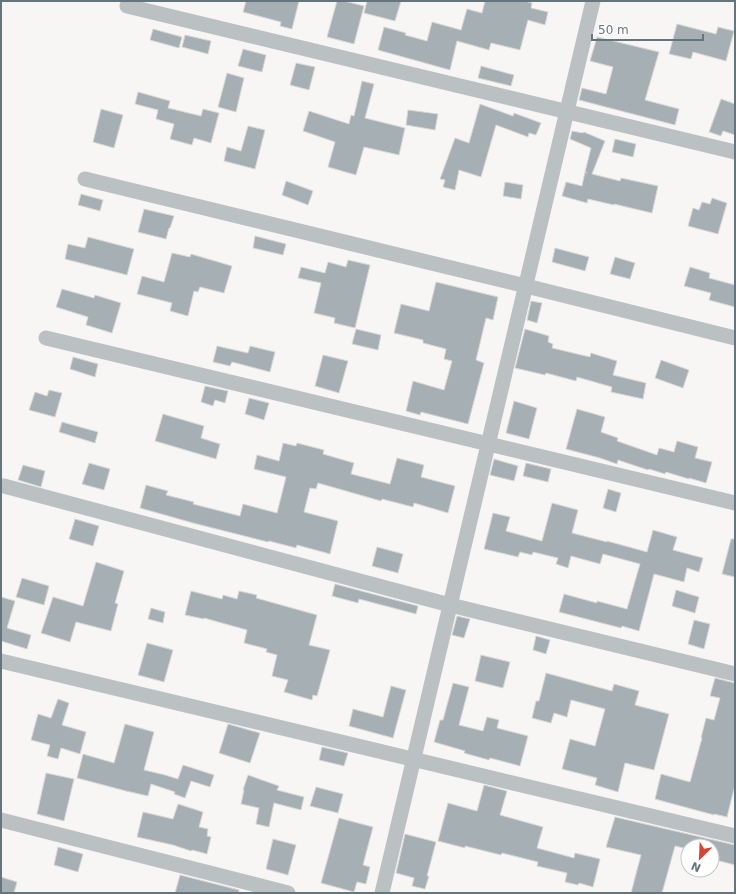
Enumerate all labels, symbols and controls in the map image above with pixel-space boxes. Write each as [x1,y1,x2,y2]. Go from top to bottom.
scale bar [592,16,703,42]
text: 50 m [598,23,629,37]
north arrow [680,838,720,878]
text: N [689,859,703,874]

